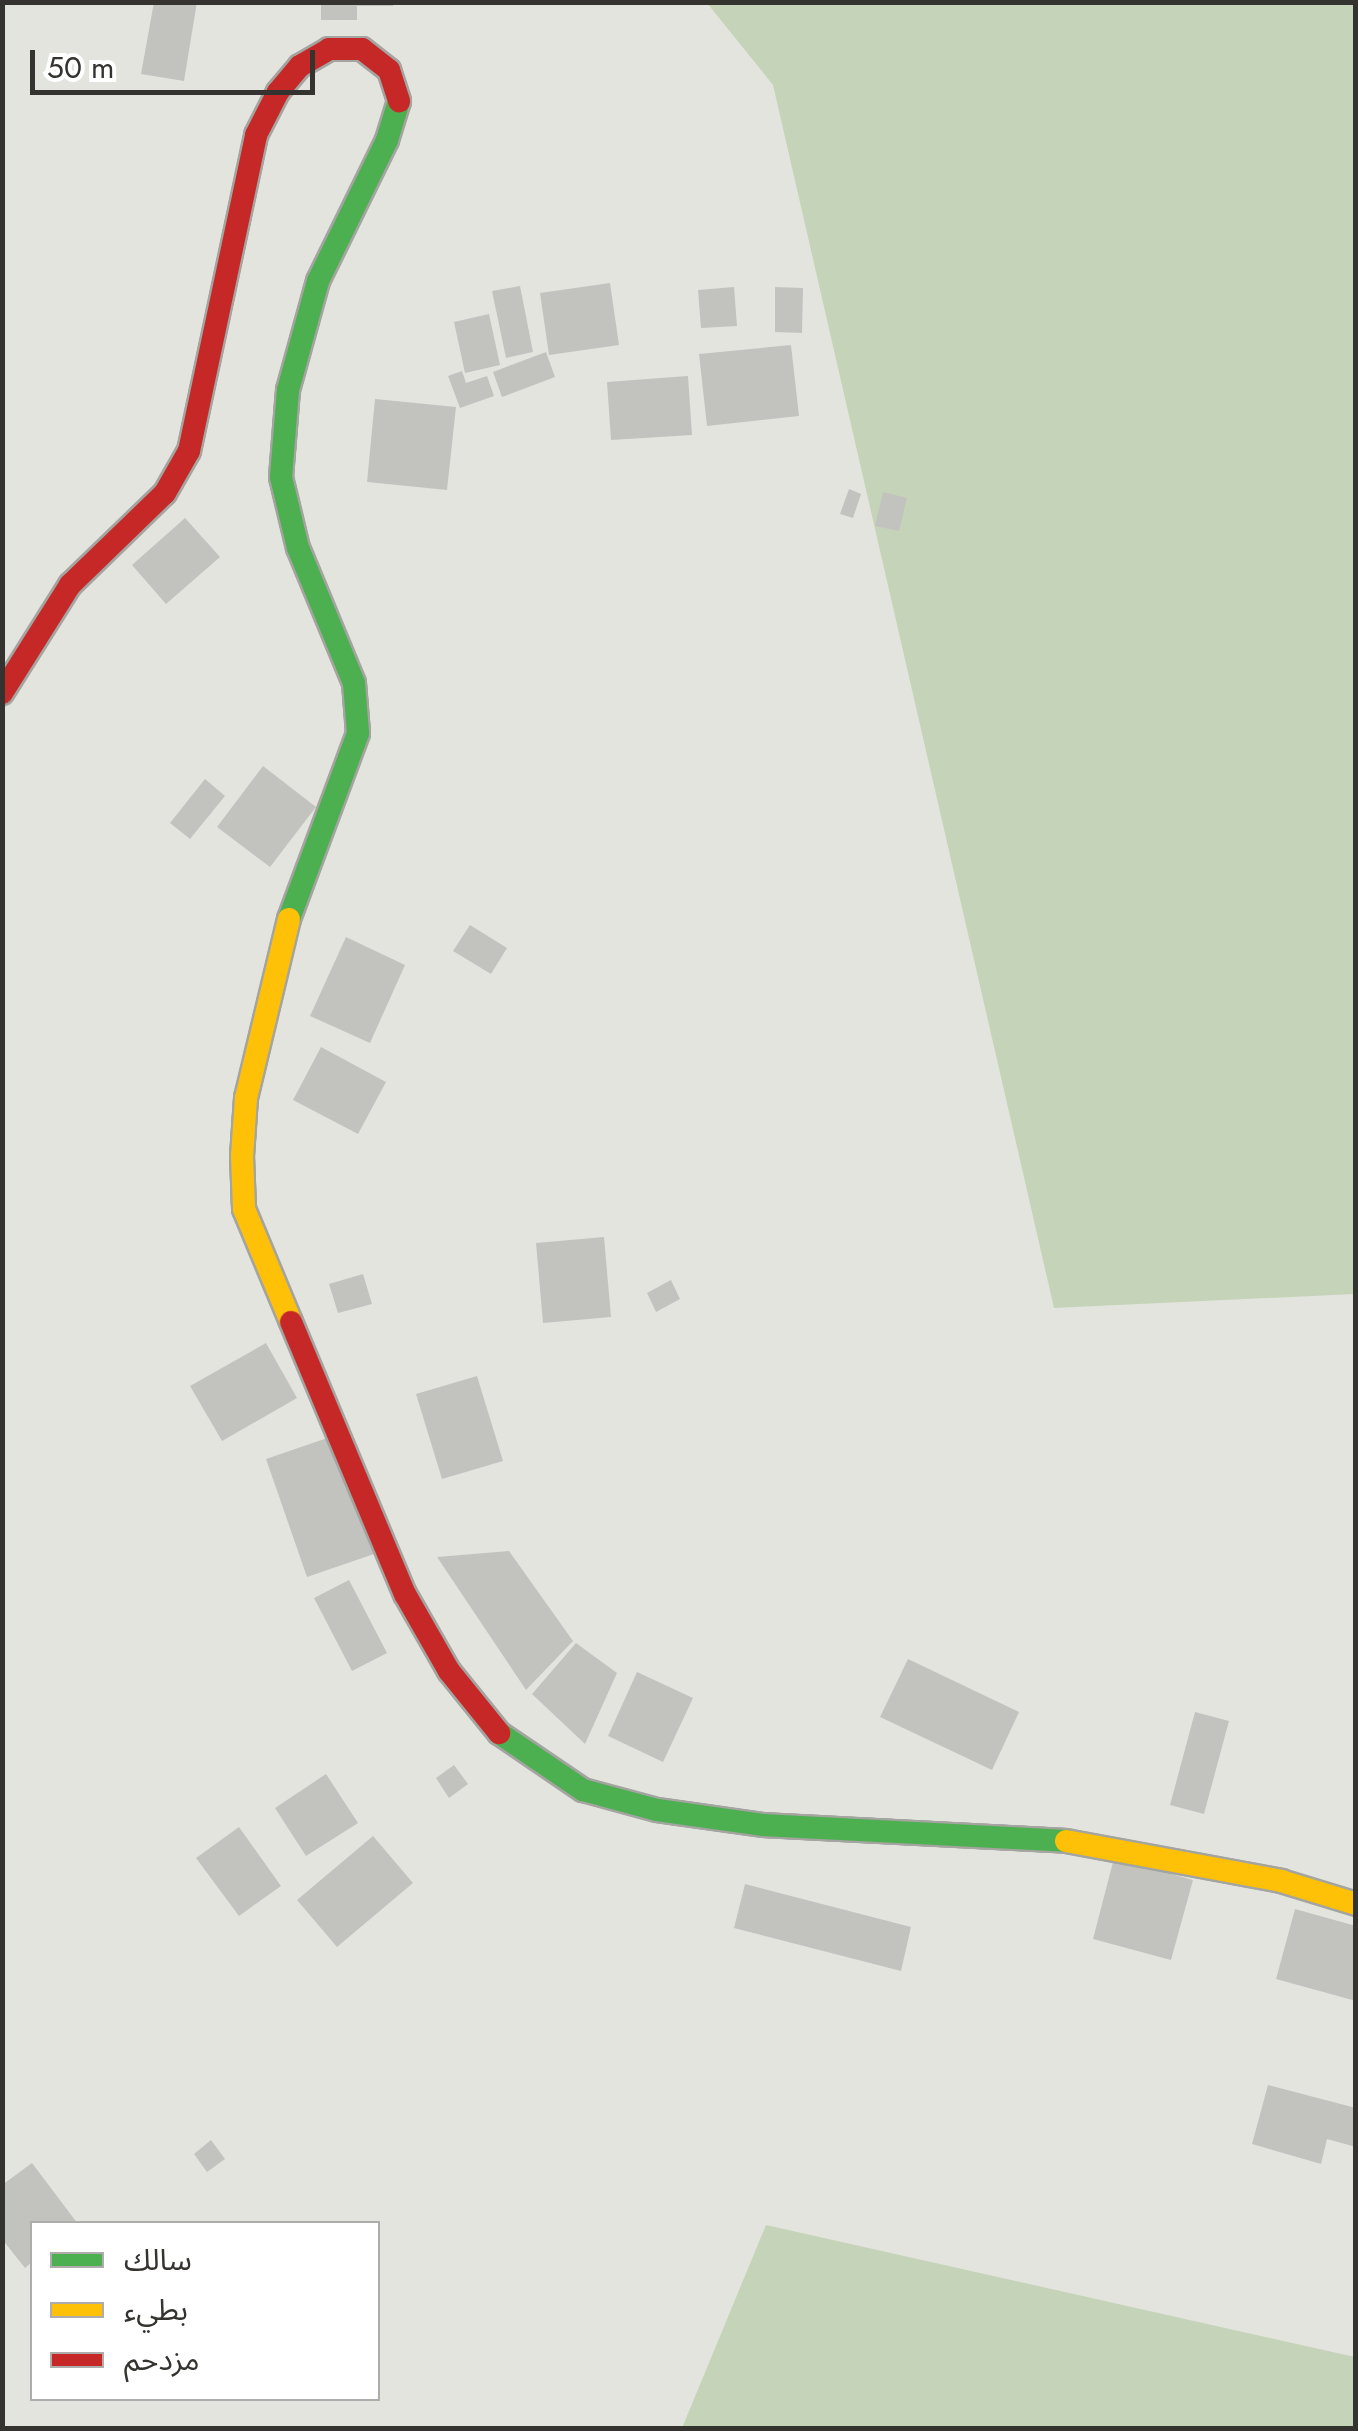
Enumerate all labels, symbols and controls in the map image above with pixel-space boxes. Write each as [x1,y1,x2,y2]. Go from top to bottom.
scale bar [35,30,320,92]
text: 50 m [47,46,114,89]
legend [30,2221,380,2401]
text: سالك [124,2238,192,2281]
text: بطيء [124,2288,188,2331]
text: مزدحم [124,2338,200,2381]

